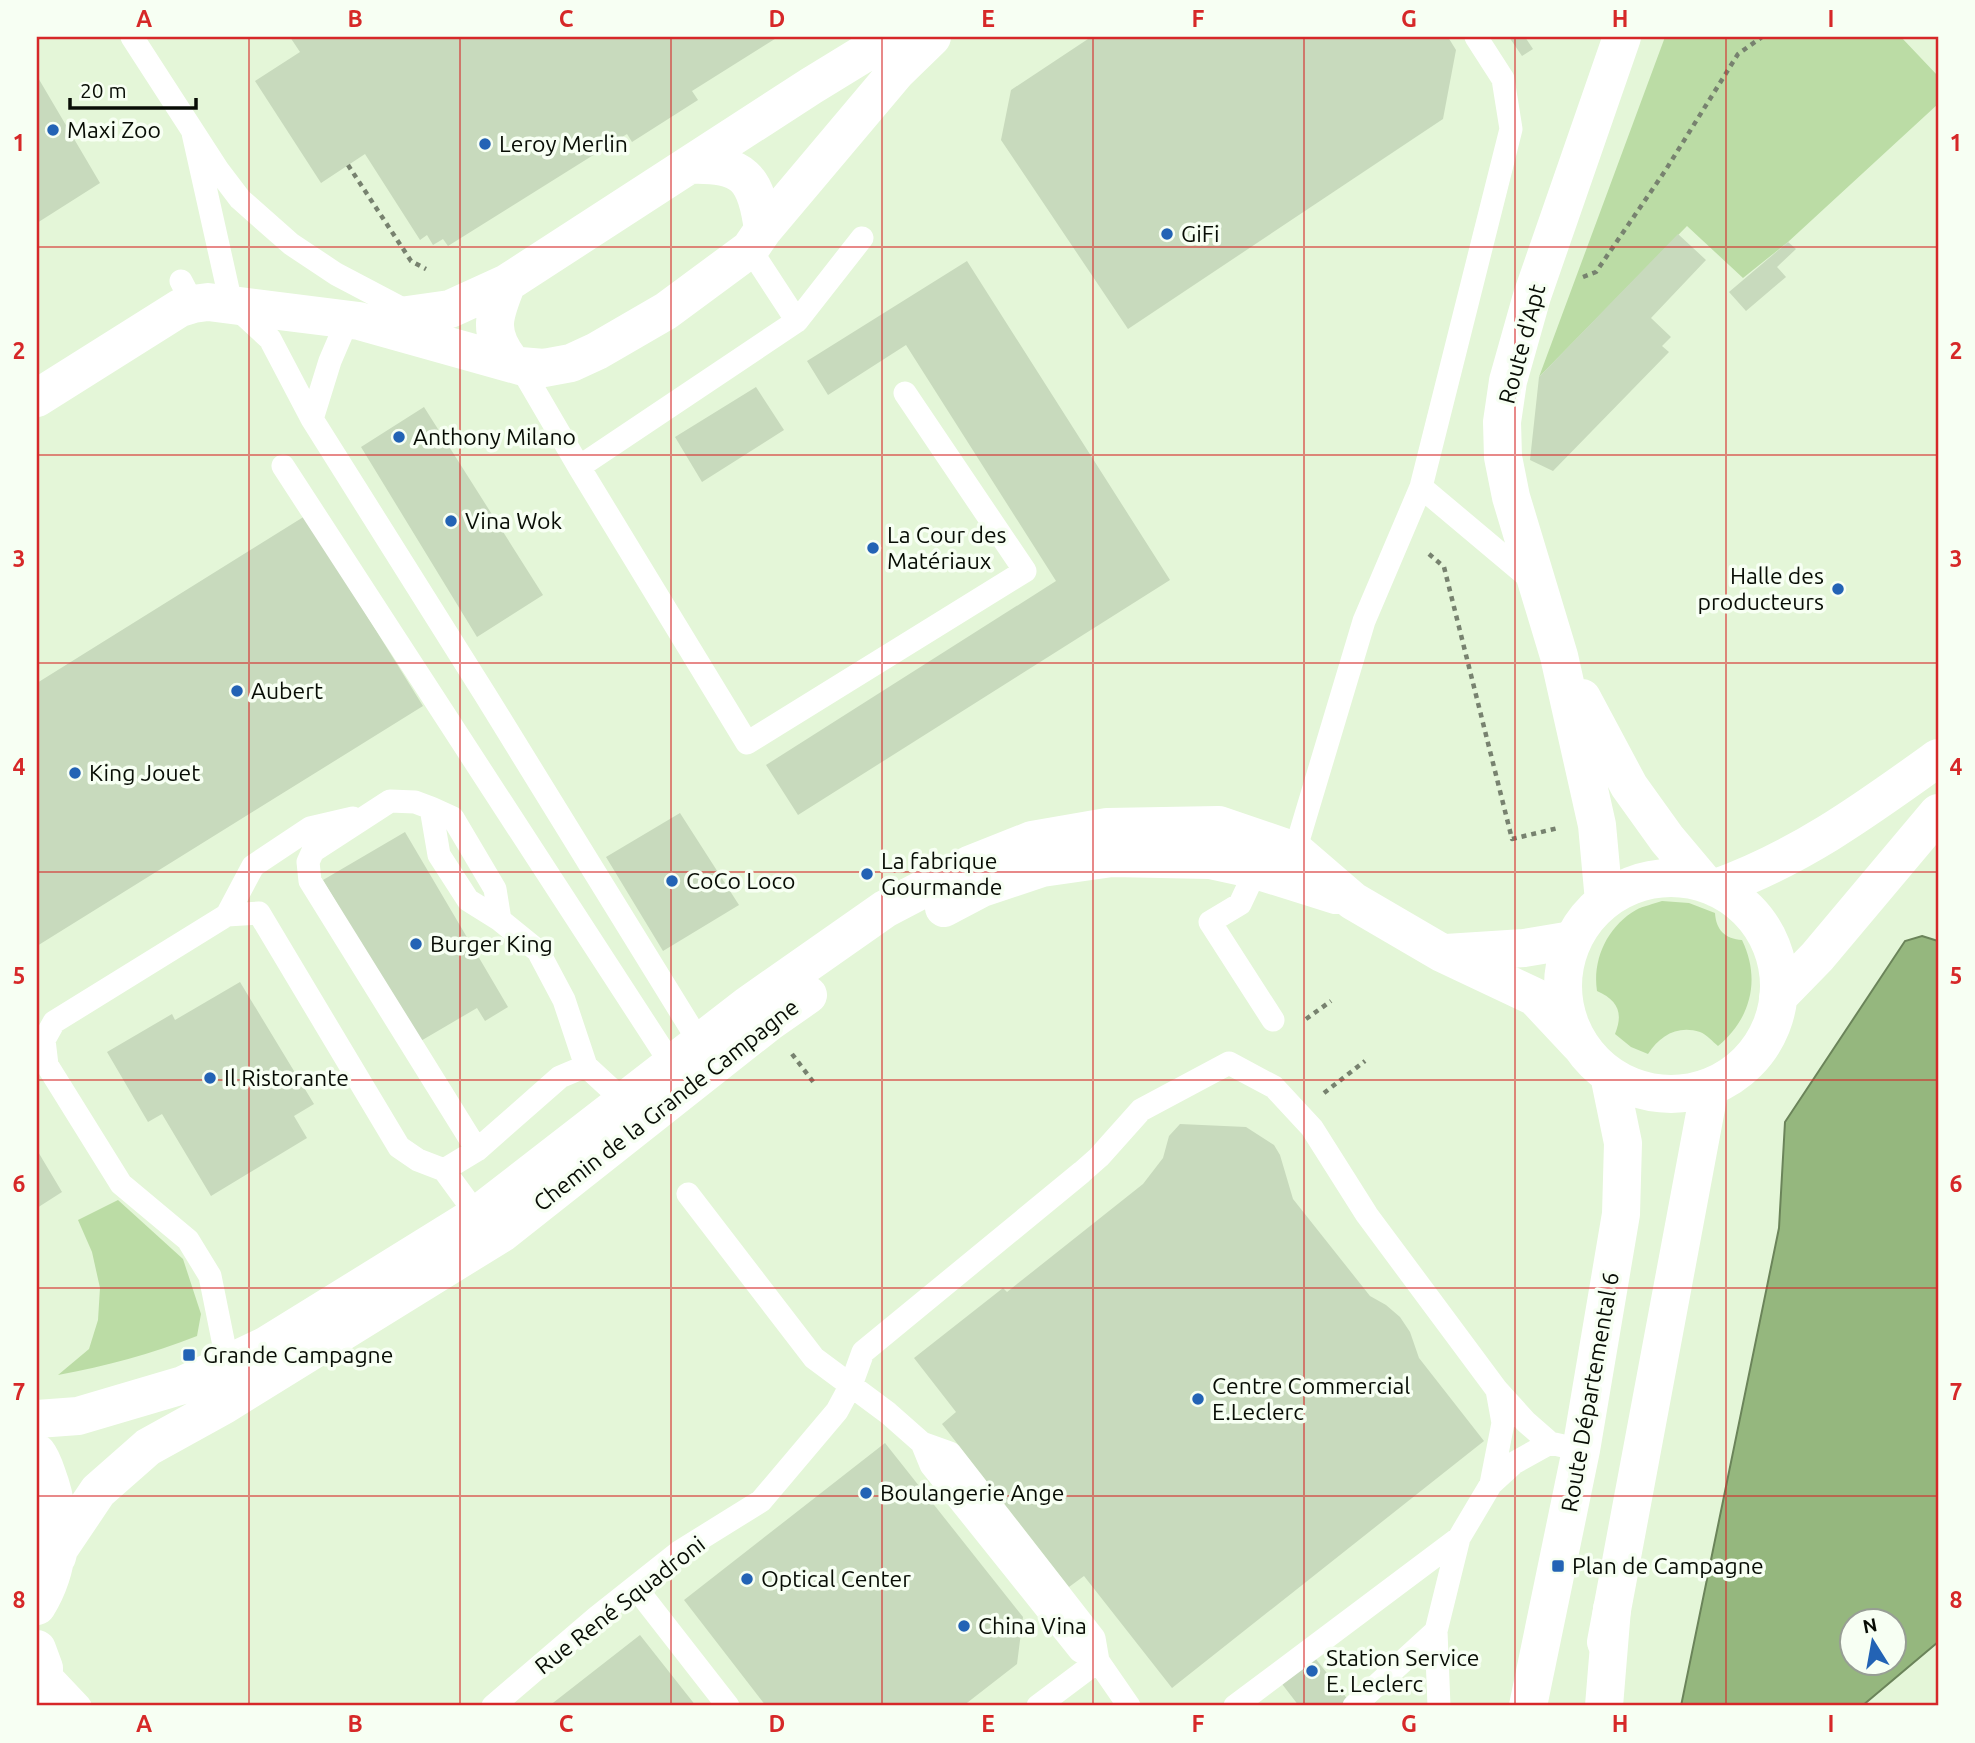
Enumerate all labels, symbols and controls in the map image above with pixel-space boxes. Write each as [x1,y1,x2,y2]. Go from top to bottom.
text: A [136,6,152,31]
text: B [347,6,363,31]
text: C [559,6,574,31]
text: D [769,6,785,31]
text: E [981,6,995,31]
text: F [1192,6,1205,31]
text: G [1401,6,1417,31]
text: H [1612,6,1628,31]
text: I [1828,6,1834,31]
scale bar [70,66,196,110]
text: 20 m [80,78,127,102]
place label: Maxi Zoo [67,117,161,142]
marker: Maxi Zoo [45,122,61,138]
text: 1 [13,130,25,155]
text: 1 [1950,130,1962,155]
place label: Leroy Merlin [499,131,628,156]
marker: Leroy Merlin [477,136,493,152]
place label: GiFi [1181,221,1220,246]
marker: GiFi [1159,226,1175,242]
street label: Route d'Apt [1494,281,1549,406]
text: 2 [13,338,25,363]
text: 2 [1950,338,1962,363]
place label: Anthony Milano [413,424,576,449]
marker: Anthony Milano [391,429,407,445]
place label: Vina Wok [465,508,563,533]
marker: Vina Wok [443,513,459,529]
place label: La Cour des Matériaux [887,522,1007,573]
marker: La Cour des Matériaux [865,540,881,556]
text: 3 [13,546,25,571]
text: 3 [1950,546,1962,571]
place label: Halle des producteurs [1698,563,1824,614]
marker: Halle des producteurs [1830,581,1846,597]
place label: Aubert [251,678,323,703]
marker: Aubert [229,683,245,699]
text: 4 [13,754,26,779]
text: 4 [1950,754,1963,779]
place label: King Jouet [89,760,200,785]
marker: King Jouet [67,765,83,781]
place label: La fabrique Gourmande [881,848,1003,899]
marker: La fabrique Gourmande [859,866,875,882]
place label: CoCo Loco [686,868,796,893]
marker: CoCo Loco [664,873,680,889]
place label: Burger King [430,931,553,956]
marker: Burger King [408,936,424,952]
text: 5 [13,963,25,988]
text: 5 [1950,963,1962,988]
street label: Chemin de la Grande Campagne [528,994,803,1216]
place label: Il Ristorante [224,1065,349,1090]
marker: Il Ristorante [202,1070,218,1086]
text: 6 [13,1171,26,1196]
text: 6 [1950,1171,1963,1196]
street label: Route Départemental 6 [1556,1270,1623,1514]
place label: Grande Campagne [203,1342,393,1367]
marker: Grande Campagne [181,1347,197,1363]
place label: Centre Commercial E.Leclerc [1212,1373,1410,1424]
text: 7 [13,1379,25,1404]
text: 7 [1950,1379,1962,1404]
marker: Centre Commercial E.Leclerc [1190,1391,1206,1407]
place label: Boulangerie Ange [880,1480,1064,1505]
marker: Boulangerie Ange [858,1485,874,1501]
street label: Rue René Squadroni [530,1531,709,1679]
place label: Plan de Campagne [1572,1553,1764,1578]
marker: Plan de Campagne [1550,1558,1566,1574]
place label: Optical Center [761,1566,911,1591]
marker: Optical Center [739,1571,755,1587]
text: 8 [13,1587,25,1612]
text: 8 [1950,1587,1962,1612]
north arrow [1839,1606,1909,1676]
place label: China Vina [978,1613,1087,1638]
text: N [1861,1613,1879,1637]
marker: China Vina [956,1618,972,1634]
place label: Station Service E. Leclerc [1326,1645,1479,1696]
marker: Station Service E. Leclerc [1304,1663,1320,1679]
text: A [136,1711,152,1736]
text: B [347,1711,363,1736]
text: C [559,1711,574,1736]
text: D [769,1711,785,1736]
text: E [981,1711,995,1736]
text: F [1192,1711,1205,1736]
text: G [1401,1711,1417,1736]
text: H [1612,1711,1628,1736]
text: I [1828,1711,1834,1736]

